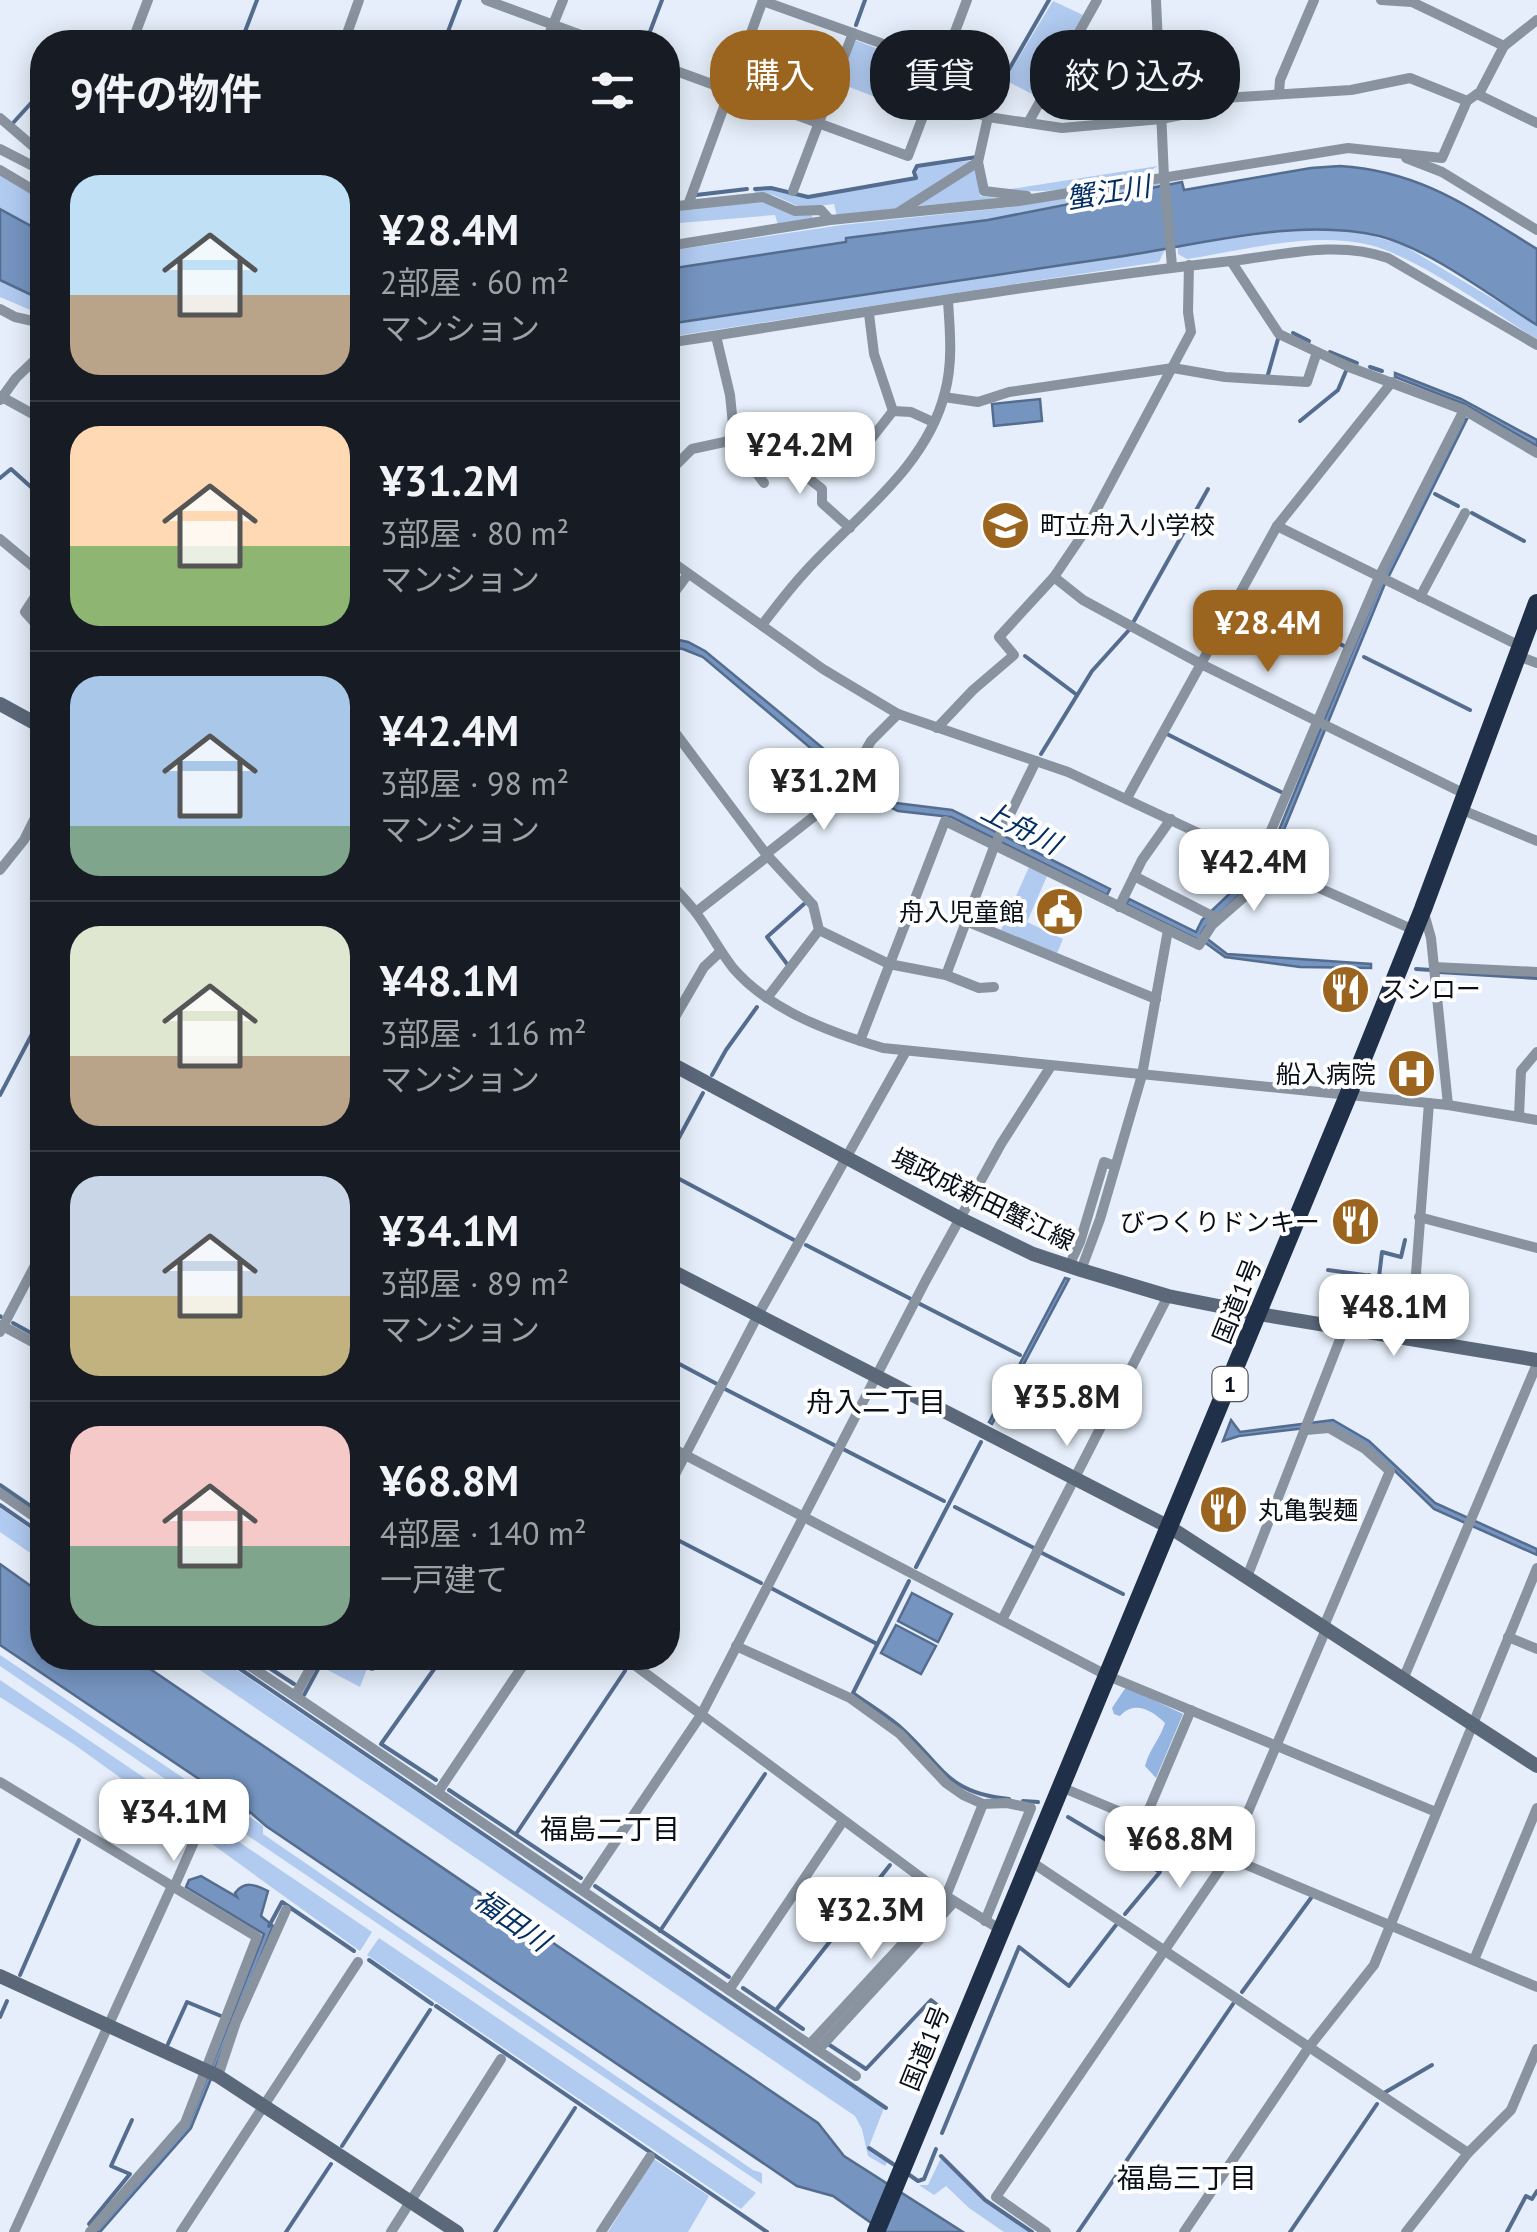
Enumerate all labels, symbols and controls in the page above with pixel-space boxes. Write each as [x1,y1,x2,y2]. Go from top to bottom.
chip: 購入 [710,30,850,120]
chip: 賃貸 [870,30,1010,120]
chip: 絞り込み [1030,30,1240,120]
icon: filters [585,63,640,118]
text: 9件の物件 [70,66,262,121]
water label: 蟹江川 [1064,166,1155,216]
text: ¥28.4M [380,202,519,257]
icon: home [150,215,270,335]
text: 2部屋 · 60 m² [380,261,569,303]
text: マンション [380,307,540,349]
pin: ¥24.2M [719,412,881,497]
text: ¥24.2M [747,423,853,465]
text: ¥31.2M [380,453,519,508]
icon: home [150,466,270,586]
school or university icon: 町立舟入小学校 [979,499,1031,551]
place label: 町立舟入小学校 [1040,509,1215,541]
text: 3部屋 · 80 m² [380,512,569,554]
text: マンション [380,558,540,600]
pin: ¥28.4M [1187,590,1349,675]
text: ¥28.4M [1215,601,1321,643]
text: ¥42.4M [380,703,519,758]
icon: home [150,716,270,836]
pin: ¥31.2M [743,748,905,833]
text: ¥31.2M [771,759,877,801]
text: 3部屋 · 98 m² [380,762,569,804]
water label: 上舟川 [975,791,1070,863]
text: マンション [380,808,540,850]
pin: ¥42.4M [1173,829,1335,914]
text: ¥42.4M [1201,840,1307,882]
public building icon: 舟入児童館 [1033,886,1085,938]
place label: 舟入児童館 [899,896,1024,928]
text: ¥48.1M [380,953,519,1008]
restaurant icon: スシロー [1320,963,1372,1015]
icon: home [150,966,270,1086]
place label: スシロー [1381,973,1481,1005]
text: 3部屋 · 116 m² [380,1012,587,1054]
hospital icon: 船入病院 [1385,1048,1437,1100]
text: マンション [380,1058,540,1100]
place label: 船入病院 [1276,1058,1376,1090]
street label: 境政成新田蟹江線 [886,1141,1080,1257]
restaurant icon: びつくりドンキー [1329,1196,1381,1248]
text: ¥34.1M [380,1203,519,1258]
place label: びつくりドンキー [1120,1206,1320,1238]
icon: home [150,1216,270,1336]
street label: 国道1号 [1206,1254,1268,1348]
text: 3部屋 · 89 m² [380,1262,569,1304]
pin: ¥48.1M [1313,1274,1475,1359]
text: ¥48.1M [1341,1285,1447,1327]
text: マンション [380,1308,540,1350]
pin: ¥35.8M [986,1364,1148,1449]
road number: 1 [1212,1367,1248,1401]
text: ¥35.8M [1014,1375,1120,1417]
district label: 舟入二丁目 [806,1383,946,1420]
text: ¥68.8M [380,1453,519,1508]
icon: home [150,1466,270,1586]
restaurant icon: 丸亀製麺 [1197,1484,1249,1536]
place label: 丸亀製麺 [1258,1494,1358,1526]
text: 4部屋 · 140 m² [380,1512,587,1554]
text: 一戸建て [380,1558,508,1600]
pin: ¥34.1M [93,1779,255,1864]
text: ¥34.1M [121,1790,227,1832]
pin: ¥68.8M [1099,1806,1261,1891]
district label: 福島二丁目 [540,1810,680,1847]
text: ¥68.8M [1127,1817,1233,1859]
pin: ¥32.3M [790,1877,952,1962]
water label: 福田川 [467,1880,560,1961]
text: ¥32.3M [818,1888,924,1930]
street label: 国道1号 [894,2001,956,2095]
district label: 福島三丁目 [1117,2159,1257,2196]

